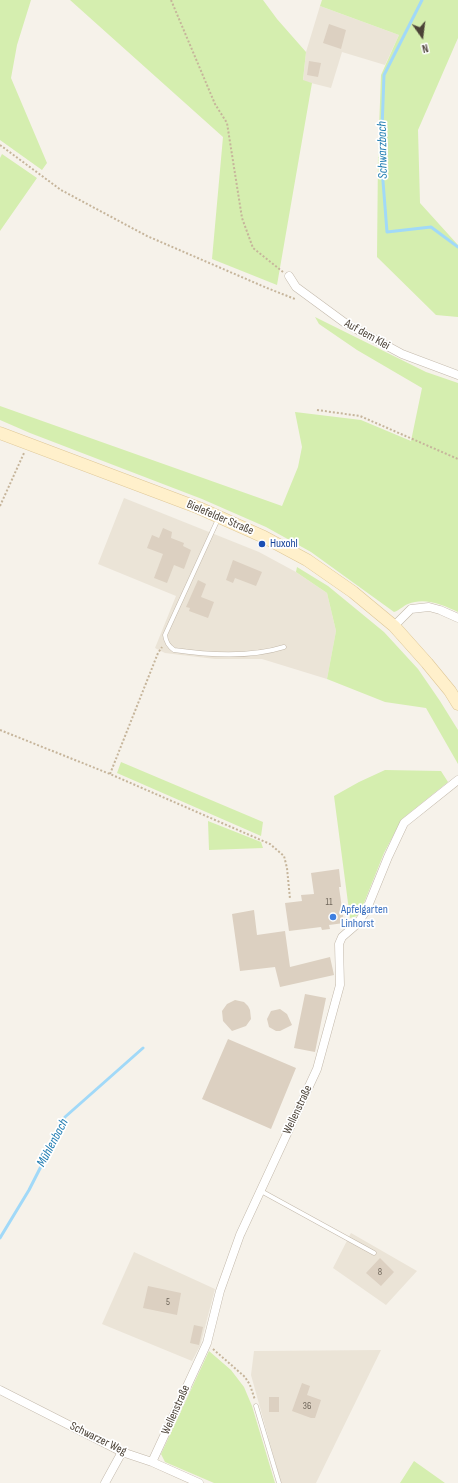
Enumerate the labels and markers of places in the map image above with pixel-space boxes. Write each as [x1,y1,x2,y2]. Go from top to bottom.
place label: Huxohl [270,537,298,551]
marker: Huxohl [257,539,267,549]
place label: Apfelgarten Linhorst [341,903,388,931]
marker: Apfelgarten Linhorst [328,912,338,922]

